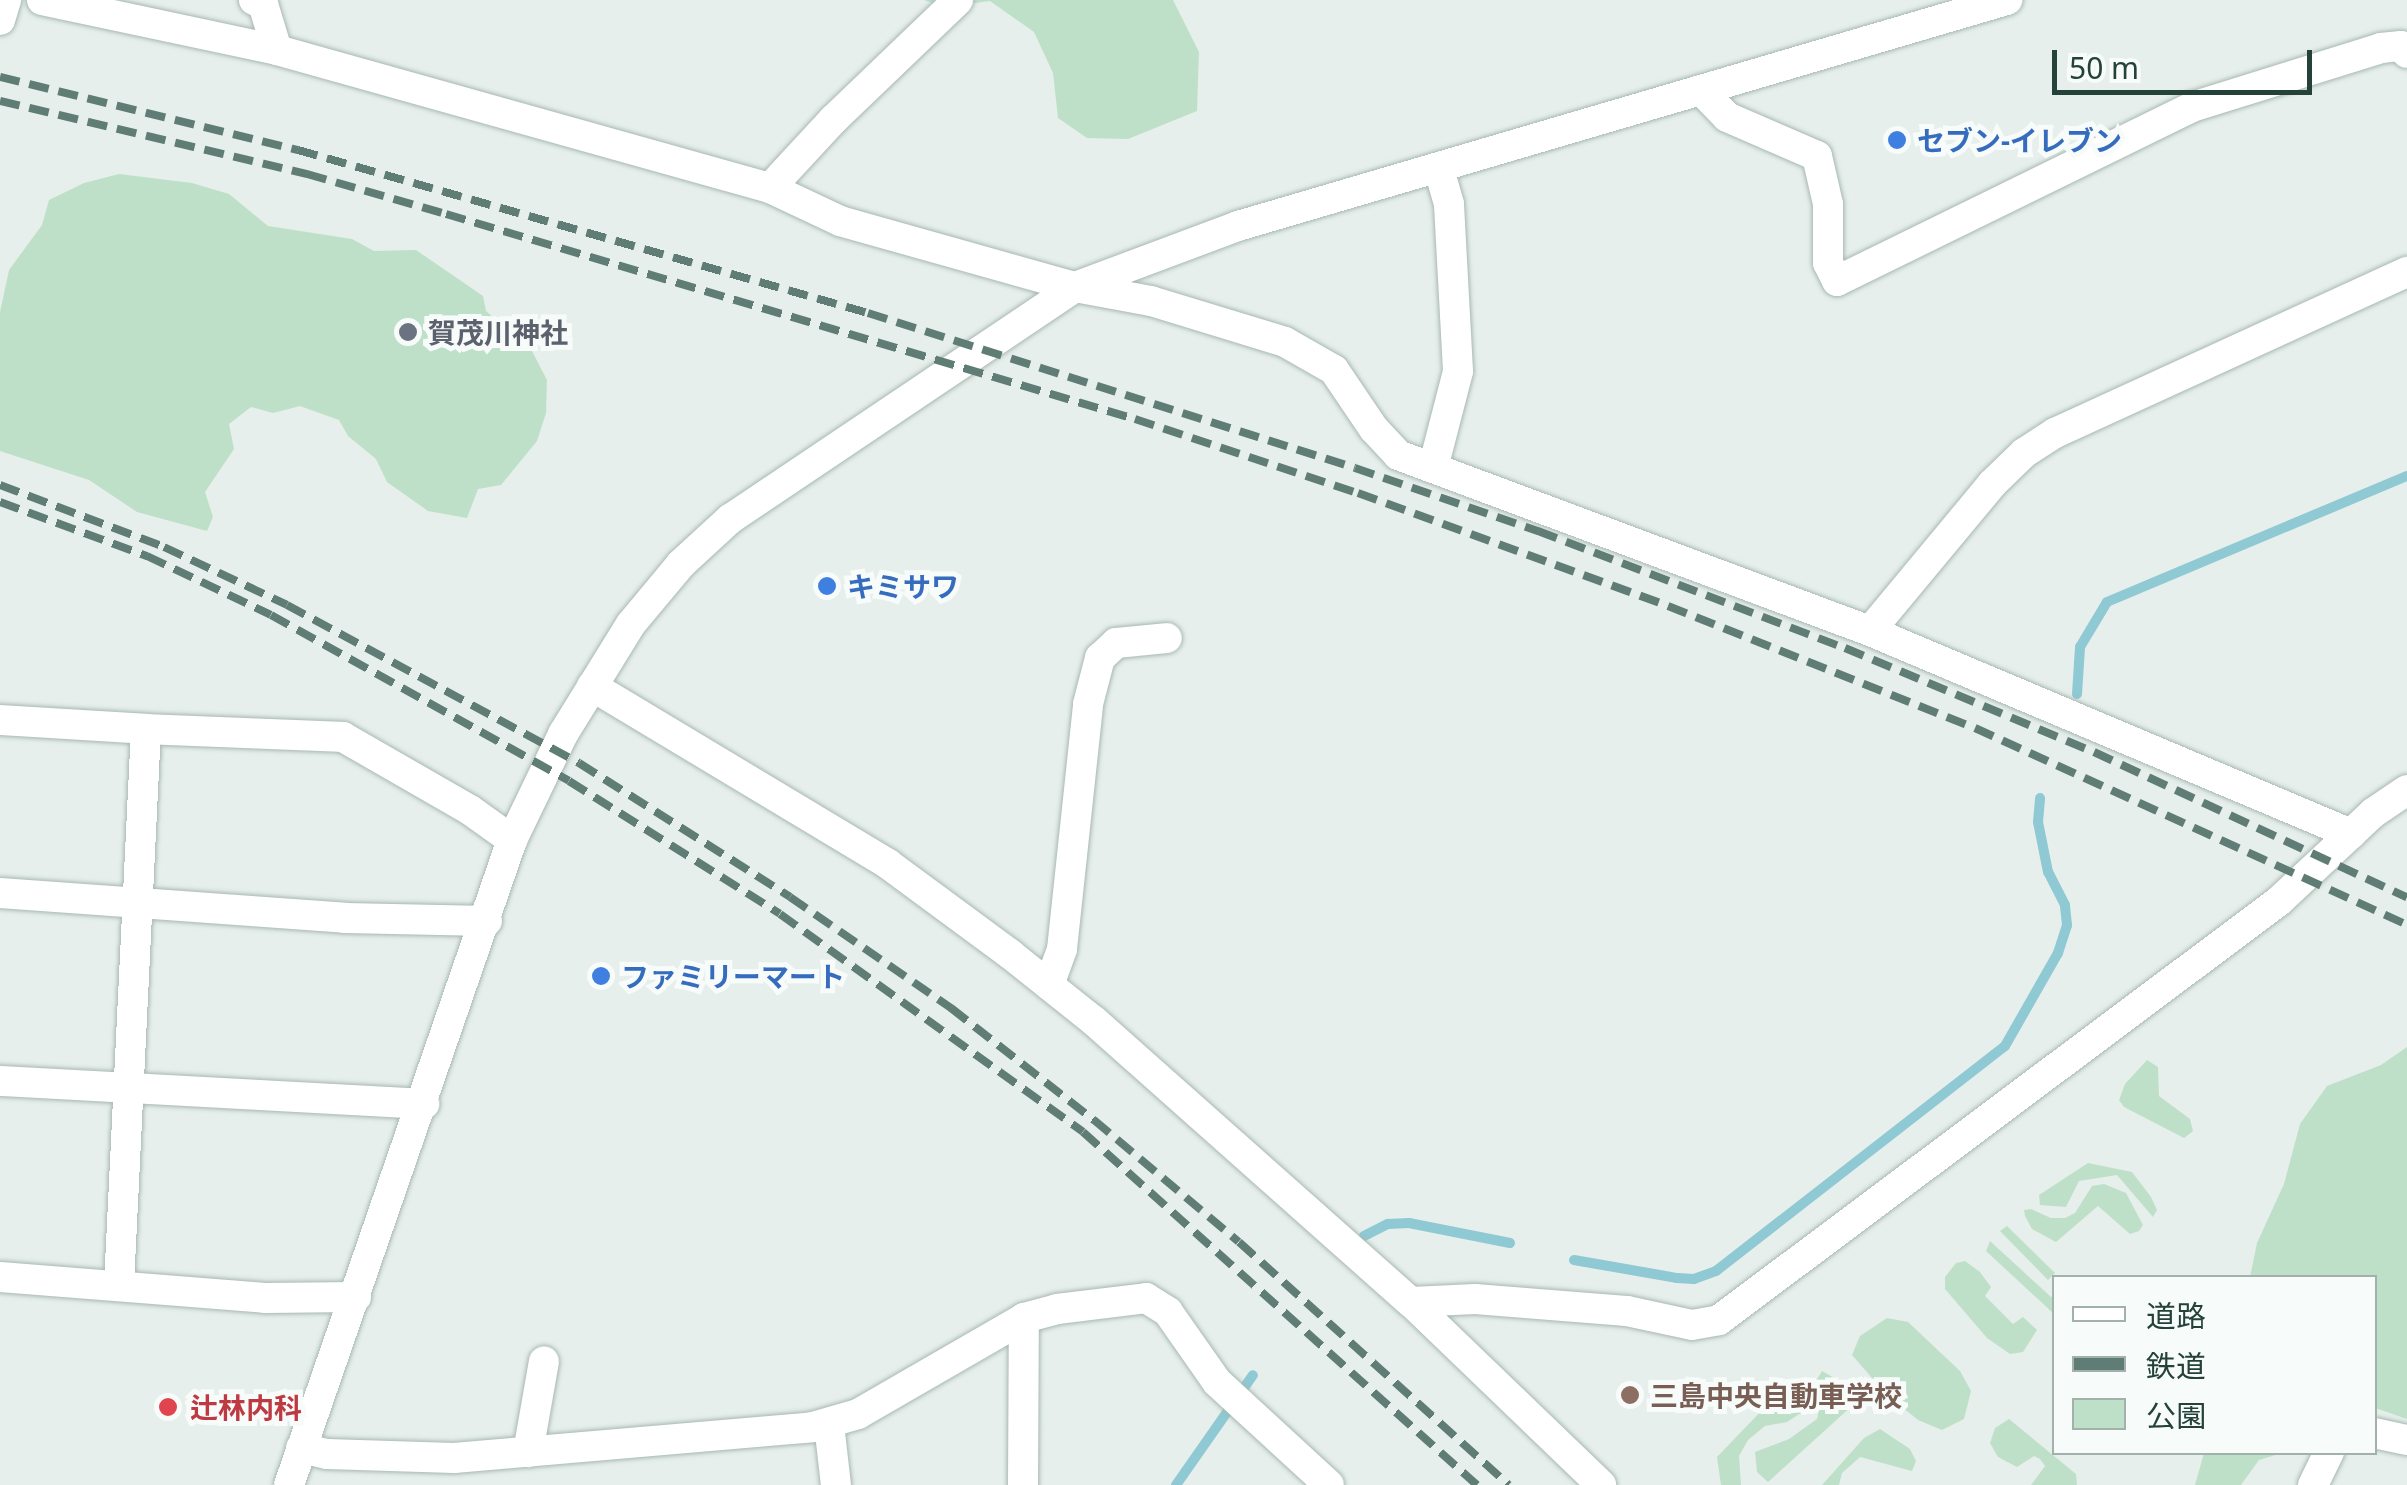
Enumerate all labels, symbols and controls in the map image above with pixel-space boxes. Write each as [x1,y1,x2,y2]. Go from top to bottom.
scale bar [2057,30,2317,92]
text: 50 m [2069,47,2139,88]
place label: セブン-イレブン [1917,123,2122,157]
marker: セブン-イレブン [1886,129,1908,151]
place label: 賀茂川神社 [428,315,568,349]
marker: 賀茂川神社 [397,321,419,343]
place label: キミサワ [847,569,959,603]
marker: キミサワ [816,575,838,597]
place label: ファミリーマート [621,959,845,993]
marker: ファミリーマート [590,965,612,987]
legend [2052,1275,2377,1455]
text: 道路 [2146,1295,2206,1336]
text: 鉄道 [2146,1345,2206,1386]
place label: 三島中央自動車学校 [1650,1378,1902,1412]
marker: 三島中央自動車学校 [1619,1384,1641,1406]
place label: 辻林内科 [190,1390,302,1424]
marker: 辻林内科 [155,1394,181,1420]
text: 公園 [2146,1395,2206,1436]

